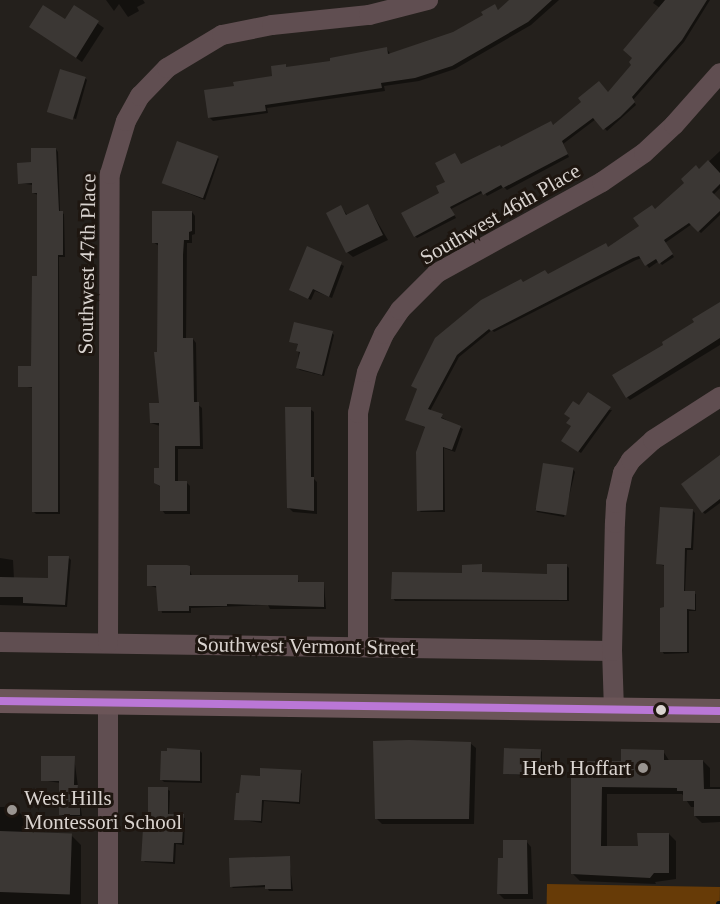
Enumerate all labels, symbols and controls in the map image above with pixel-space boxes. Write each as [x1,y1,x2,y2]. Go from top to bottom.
street label: Southwest 46th Place [415,158,585,270]
street label: Southwest 47th Place [73,173,101,355]
street label: Southwest Vermont Street [196,631,416,661]
unlabelled marker [655,704,667,716]
place label: Herb Hoffart [522,755,631,781]
marker: Herb Hoffart [636,761,650,775]
place label: West Hills Montessori School [24,785,182,835]
marker: West Hills Montessori School [5,803,19,817]

